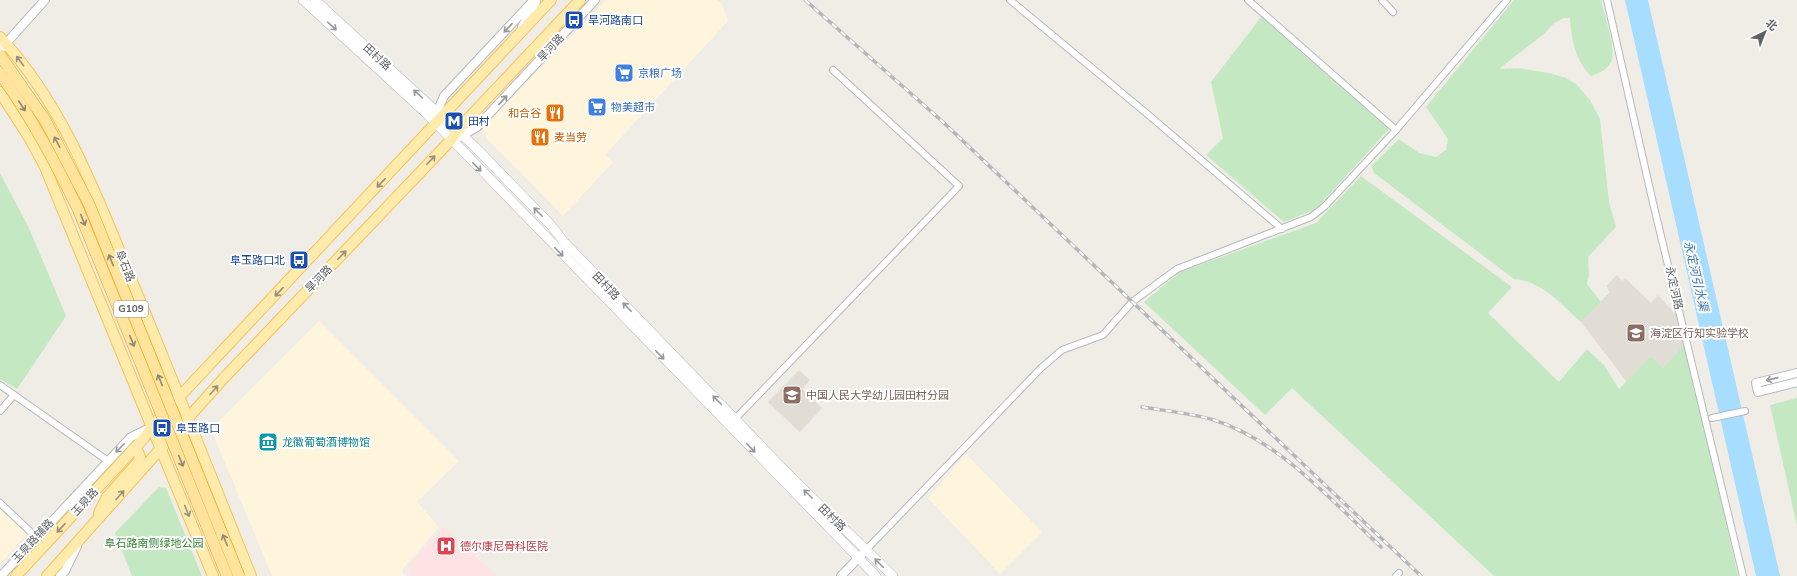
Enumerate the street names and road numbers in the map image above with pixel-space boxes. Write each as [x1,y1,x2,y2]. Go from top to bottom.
street label: 旱河路 [534,31,568,65]
street label: 田村路 [360,40,394,74]
street label: 阜石路 [112,248,138,284]
street label: 旱河路 [302,262,336,296]
street label: 永定河路 [1662,265,1686,311]
street label: 田村路 [589,269,623,303]
road number: G109 [114,301,148,317]
street label: 玉泉路 [68,485,102,519]
street label: 田村路 [815,501,849,535]
street label: 玉泉路辅路 [9,516,57,566]

